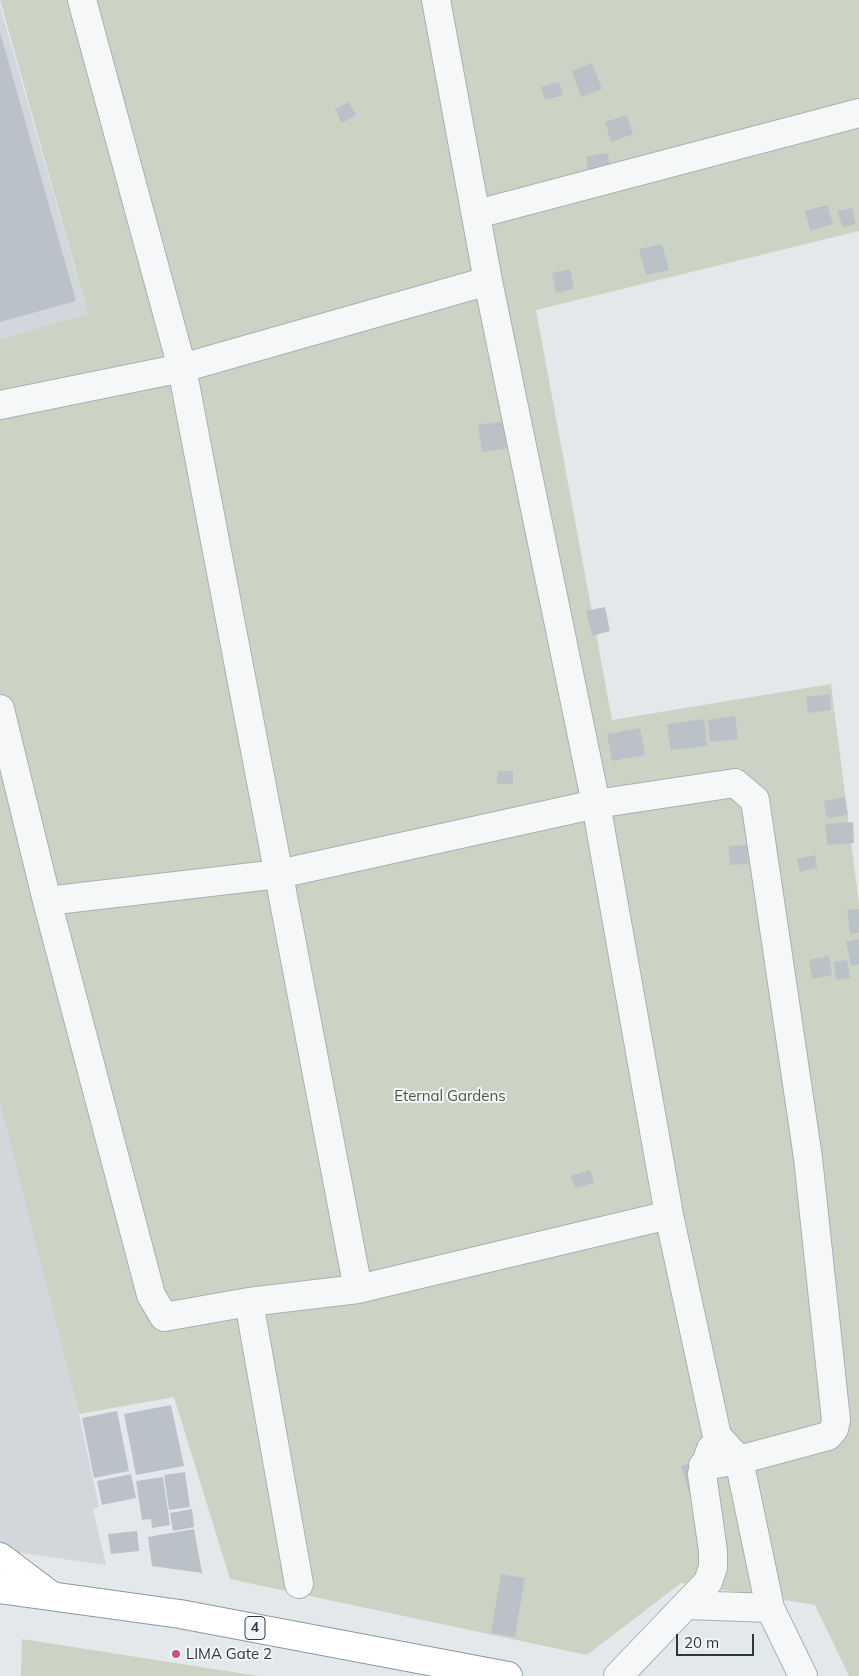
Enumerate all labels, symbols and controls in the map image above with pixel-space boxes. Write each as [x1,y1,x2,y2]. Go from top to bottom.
park label: Eternal Gardens [394,1087,506,1105]
road number: 4 [245,1616,265,1640]
scale bar [679,1624,756,1656]
text: 20 m [684,1633,719,1652]
place label: LIMA Gate 2 [186,1645,272,1663]
marker: LIMA Gate 2 [170,1648,182,1660]

